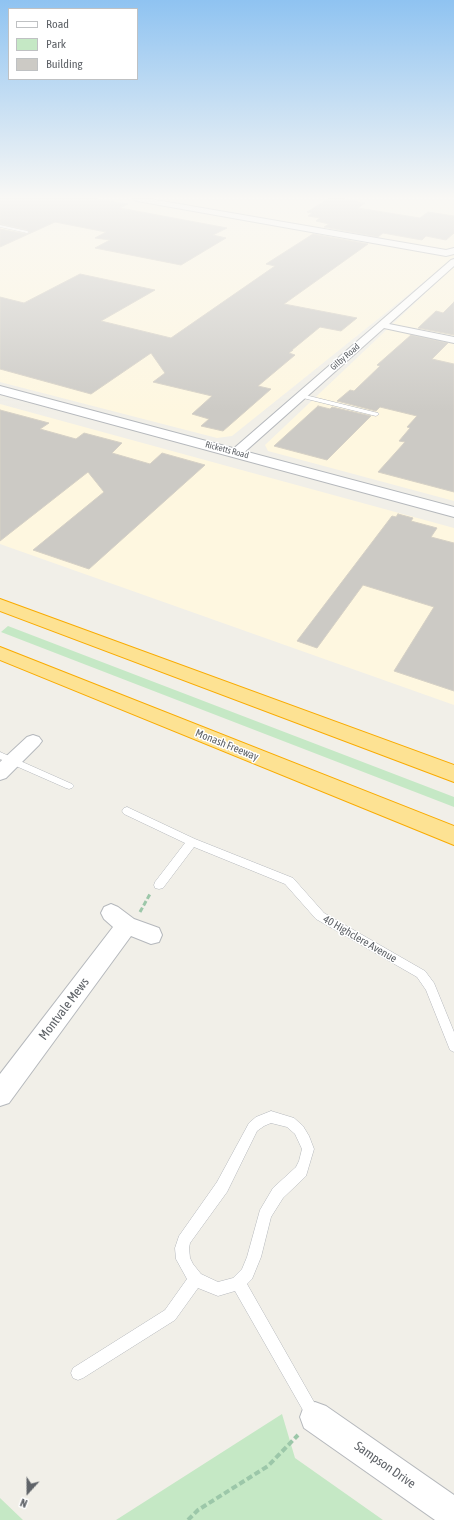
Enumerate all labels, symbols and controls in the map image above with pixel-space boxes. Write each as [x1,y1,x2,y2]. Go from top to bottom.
legend [8,8,138,80]
text: Road [46,17,69,31]
text: Park [46,37,66,51]
text: Building [46,57,83,71]
street label: Gilby Road [328,341,362,373]
street label: Ricketts Road [204,439,250,461]
street label: Monash Freeway [193,726,261,764]
street label: 40 Highclere Avenue [321,913,399,965]
street label: Montvale Mews [36,975,92,1043]
street label: Sampson Drive [351,1438,419,1492]
north arrow [8,1472,48,1512]
text: N [19,1496,29,1510]

